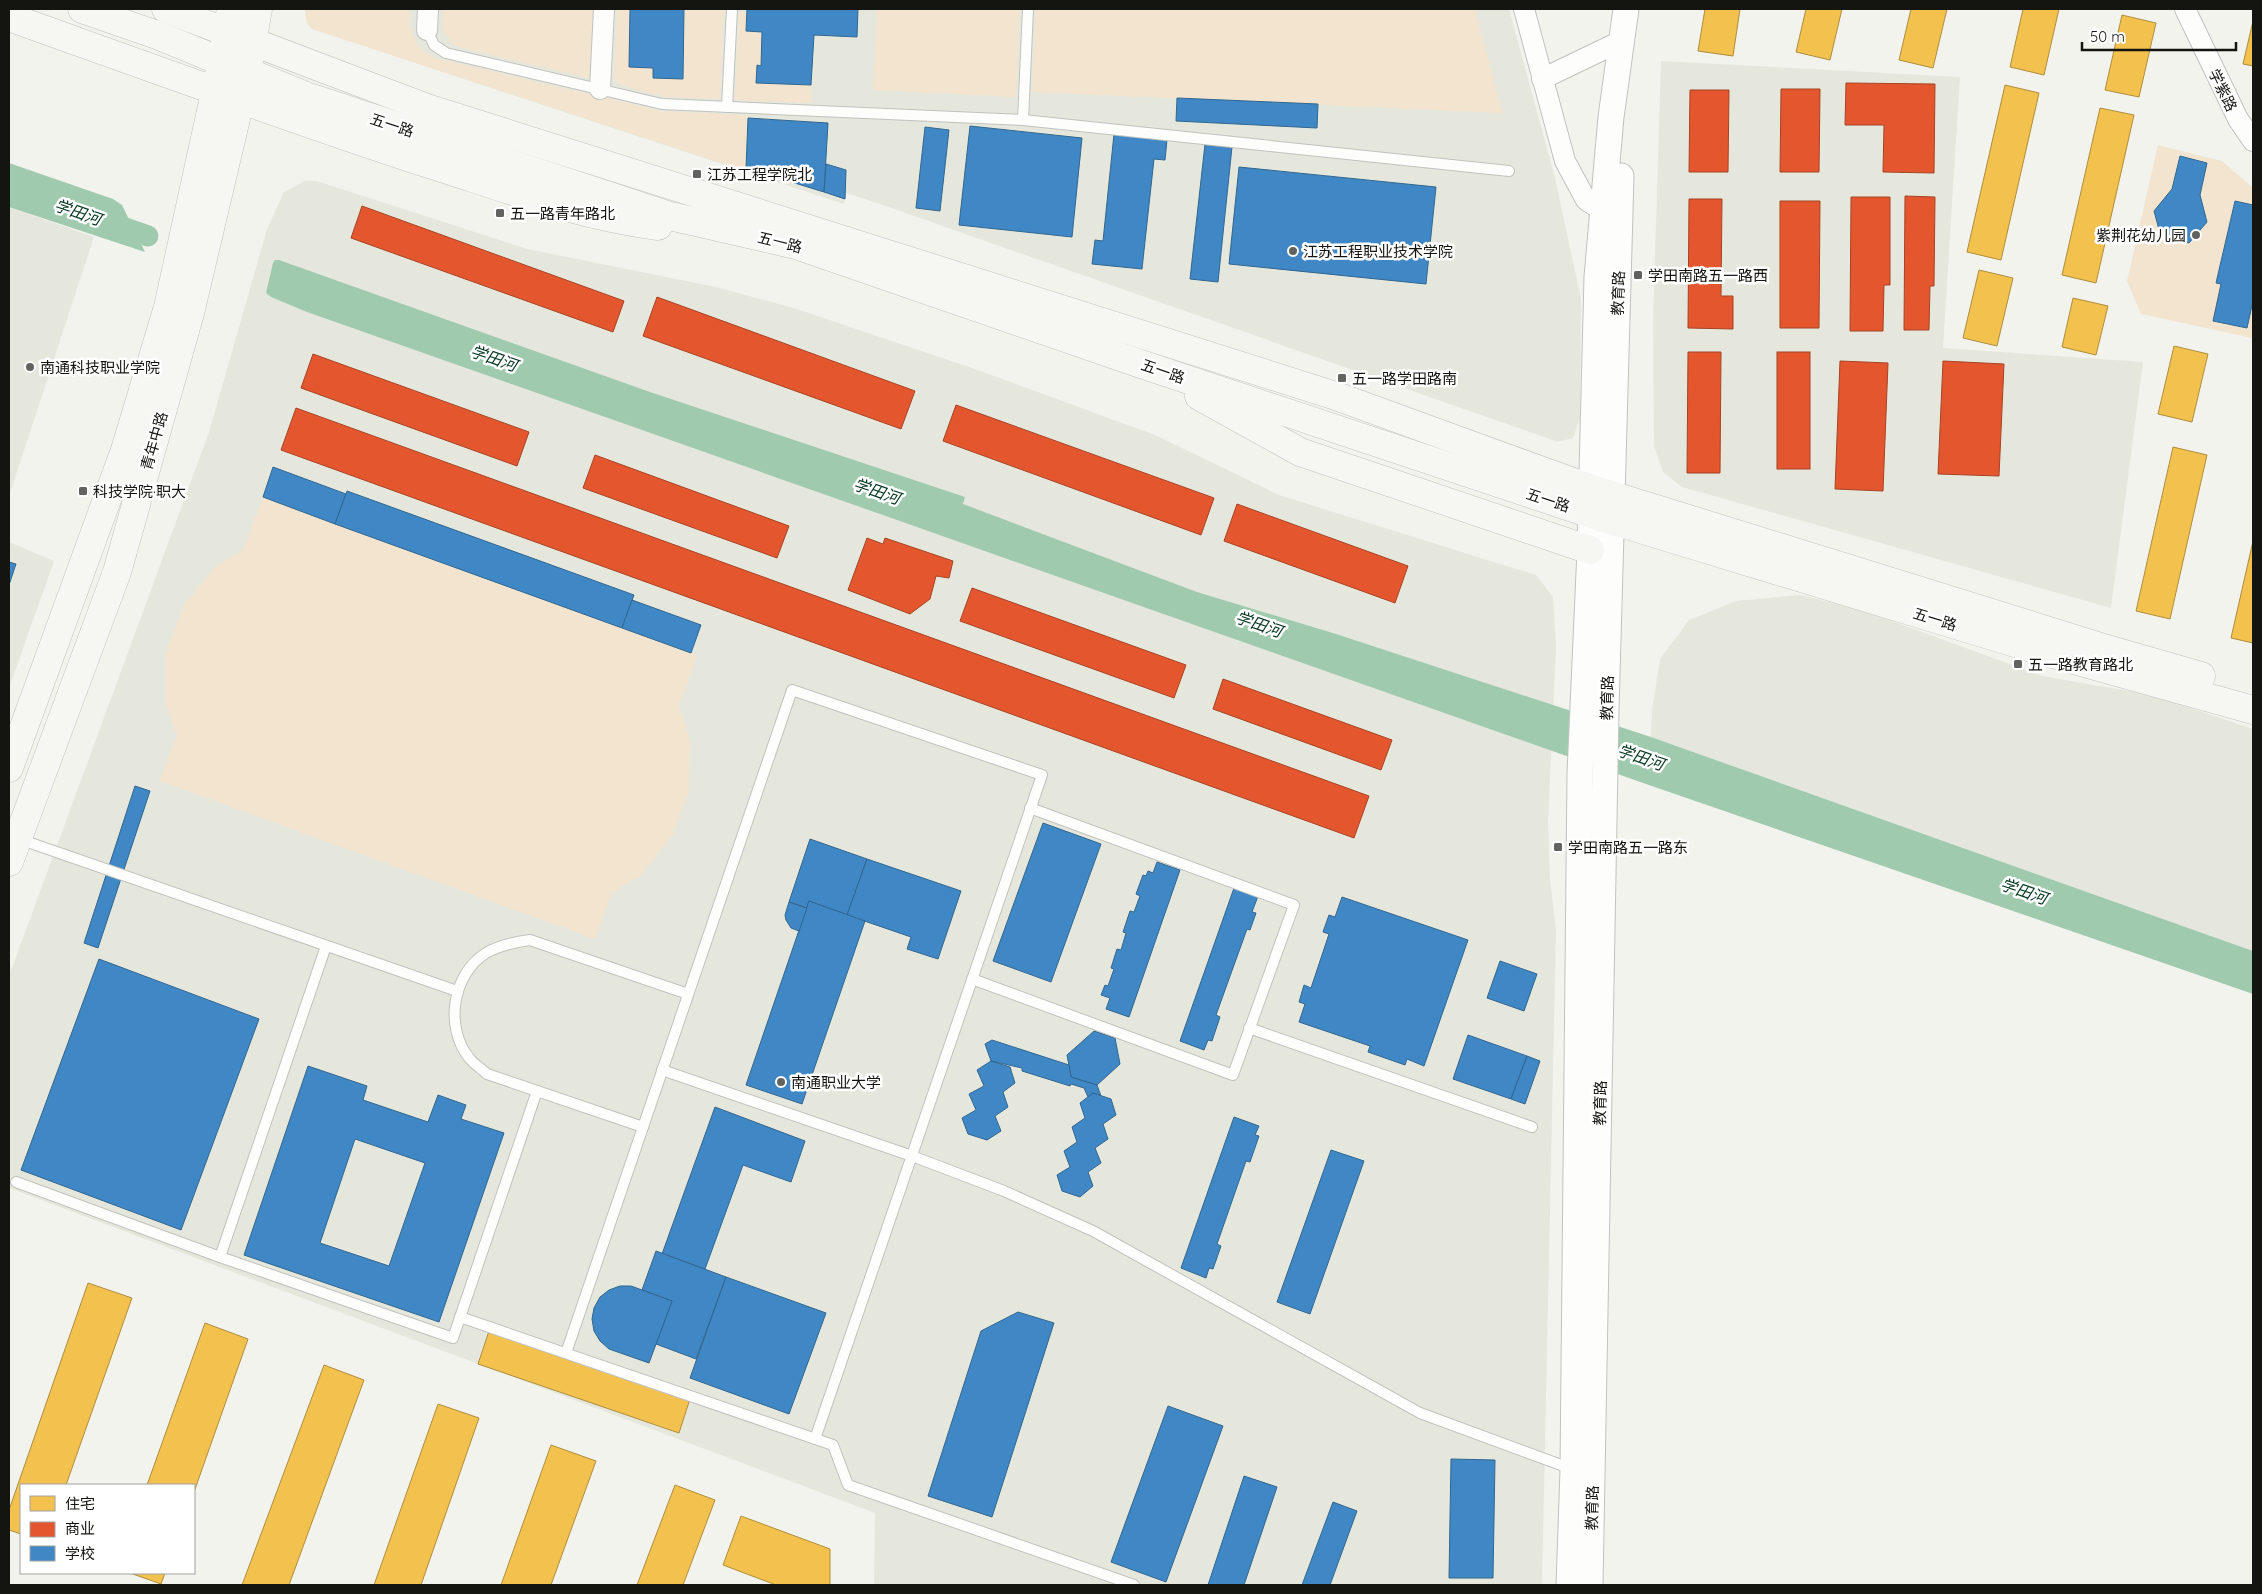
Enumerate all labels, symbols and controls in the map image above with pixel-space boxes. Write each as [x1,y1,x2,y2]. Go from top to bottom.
scale bar [2082,20,2236,52]
text: 50 m [2090,27,2125,46]
street label: 学紫路 [2205,66,2241,114]
street label: 五一路 [368,109,416,141]
place label: 江苏工程学院北 [707,165,812,184]
marker: 江苏工程学院北 [691,168,703,180]
water label: 学田河 [52,195,107,230]
place label: 五一路青年路北 [510,204,615,223]
marker: 五一路青年路北 [494,207,506,219]
place label: 紫荆花幼儿园 [2096,226,2186,245]
street label: 五一路 [756,227,804,257]
marker: 紫荆花幼儿园 [2190,229,2202,241]
place label: 江苏工程职业技术学院 [1303,242,1453,261]
marker: 江苏工程职业技术学院 [1287,245,1299,257]
place label: 学田南路五一路西 [1648,266,1768,285]
marker: 学田南路五一路西 [1632,269,1644,281]
street label: 教育路 [1608,270,1628,316]
water label: 学田河 [468,341,523,376]
street label: 五一路 [1139,355,1187,387]
place label: 南通科技职业学院 [40,358,160,377]
marker: 南通科技职业学院 [24,361,36,373]
place label: 五一路学田路南 [1352,369,1457,388]
marker: 五一路学田路南 [1336,372,1348,384]
street label: 青年中路 [137,410,171,472]
water label: 学田河 [851,474,906,509]
place label: 科技学院·职大 [93,482,186,501]
street label: 五一路 [1524,484,1572,516]
marker: 科技学院·职大 [77,485,89,497]
street label: 五一路 [1911,603,1959,635]
water label: 学田河 [1233,607,1288,642]
place label: 五一路教育路北 [2028,655,2133,674]
marker: 五一路教育路北 [2012,658,2024,670]
street label: 教育路 [1597,675,1617,721]
water label: 学田河 [1615,740,1670,775]
place label: 学田南路五一路东 [1568,838,1688,857]
marker: 学田南路五一路东 [1552,841,1564,853]
water label: 学田河 [1998,874,2053,909]
place label: 南通职业大学 [791,1073,881,1092]
marker: 南通职业大学 [775,1076,787,1088]
street label: 教育路 [1590,1080,1610,1126]
legend [20,1484,195,1574]
street label: 教育路 [1582,1485,1602,1531]
text: 住宅 [65,1494,95,1513]
text: 商业 [65,1519,95,1538]
text: 学校 [65,1544,95,1563]

